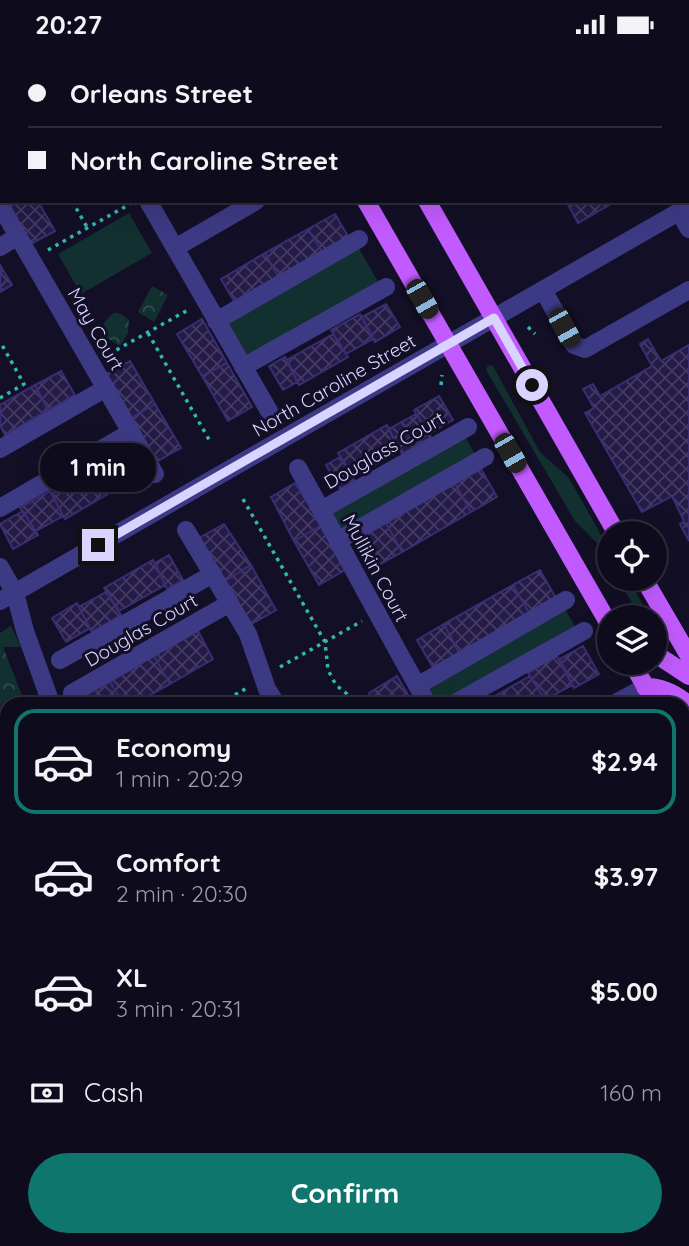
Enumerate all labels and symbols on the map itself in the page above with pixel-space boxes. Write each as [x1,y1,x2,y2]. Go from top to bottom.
car [403,276,442,322]
street label: May Court [63,283,129,375]
car [545,305,584,351]
street label: North Caroline Street [248,328,420,442]
route start [516,369,548,401]
street label: Douglass Court [319,406,449,494]
car [491,430,530,476]
callout: 1 min [40,443,156,493]
street label: Mullikin Court [338,510,414,626]
route end [82,529,114,561]
street label: Douglas Court [80,588,202,672]

